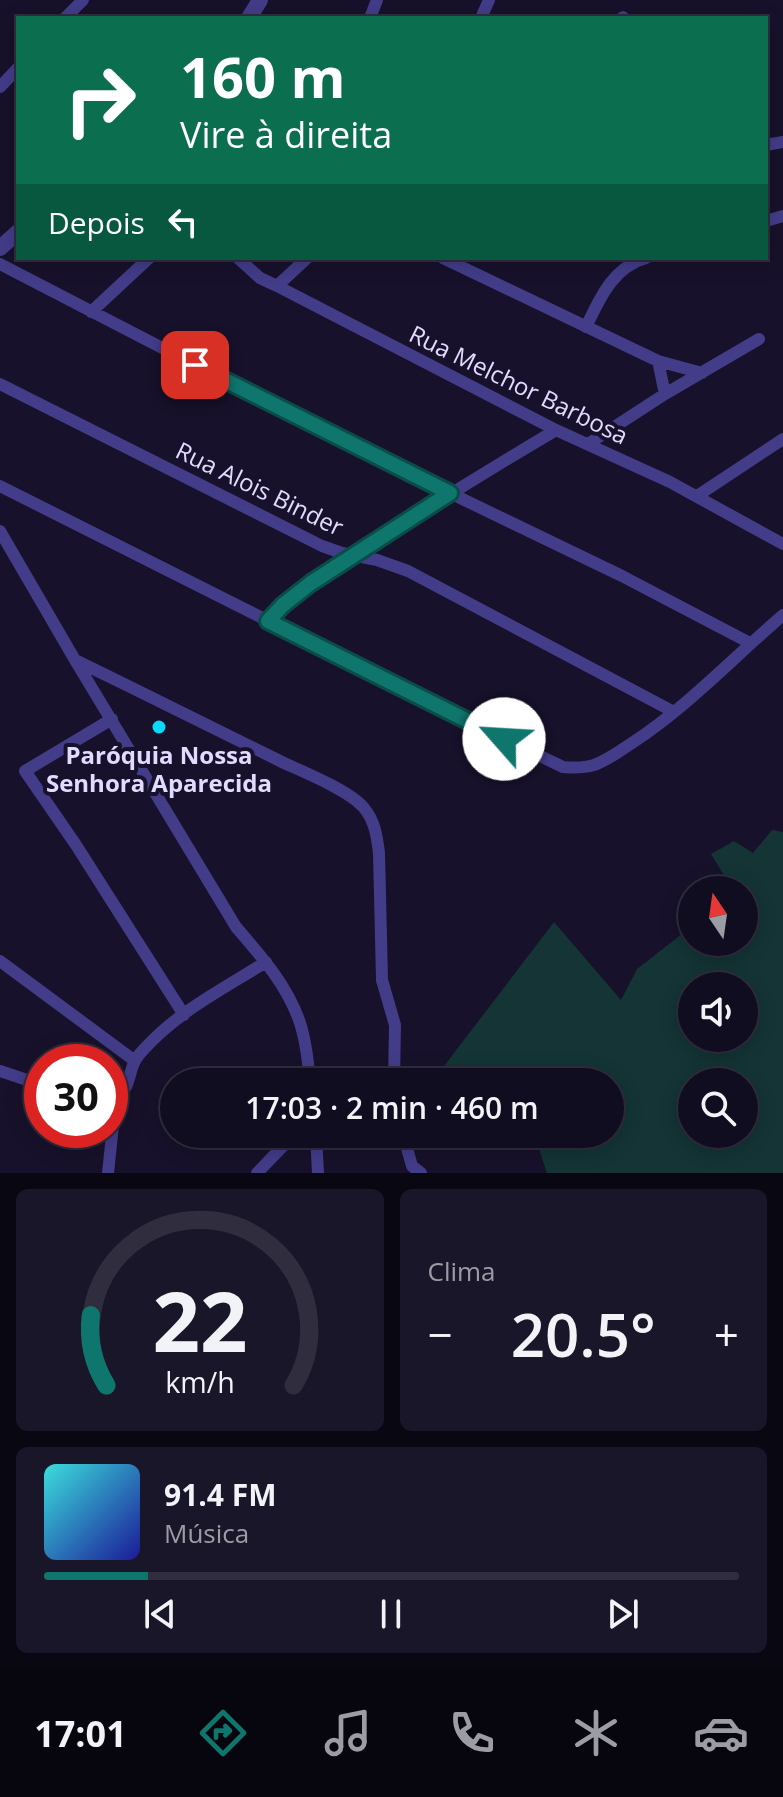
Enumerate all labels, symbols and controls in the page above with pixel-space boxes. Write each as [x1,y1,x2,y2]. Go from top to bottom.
text: 160 m [180,38,346,114]
icon: right [48,48,152,152]
text: Vire à direita [180,110,392,159]
icon: left [161,200,205,244]
text: Depois [48,202,145,243]
street label: Rua Melchor Barbosa [404,317,634,451]
pin [161,331,229,399]
icon: arrive [173,343,217,387]
street label: Rua Alois Binder [171,433,350,543]
position arrow [462,697,546,781]
marker: Paróquia Nossa Senhora Aparecida [150,718,168,736]
place label: Paróquia Nossa Senhora Aparecida [46,738,272,799]
north arrow [678,876,758,956]
map controls [678,876,758,1148]
button: sound [678,972,758,1052]
speed limit sign: 30 [24,1044,128,1148]
button: search [678,1068,758,1148]
text: 17:03 · 2 min · 460 m [245,1087,539,1128]
text: Clima [428,1253,496,1289]
text: 22 [152,1263,247,1376]
text: 20.5° [511,1293,656,1375]
text: − [428,1304,453,1364]
text: + [714,1304,739,1364]
text: km/h [165,1362,234,1401]
text: 91.4 FM [164,1474,277,1515]
text: Música [164,1515,249,1551]
icon: previous [138,1592,182,1636]
icon: pause [369,1592,413,1636]
icon: next [601,1592,645,1636]
icon: directions [195,1705,251,1761]
icon: music [320,1705,376,1761]
icon: phone [444,1705,500,1761]
icon: climate [568,1705,624,1761]
icon: car [693,1705,749,1761]
text: 17:01 [34,1709,127,1758]

